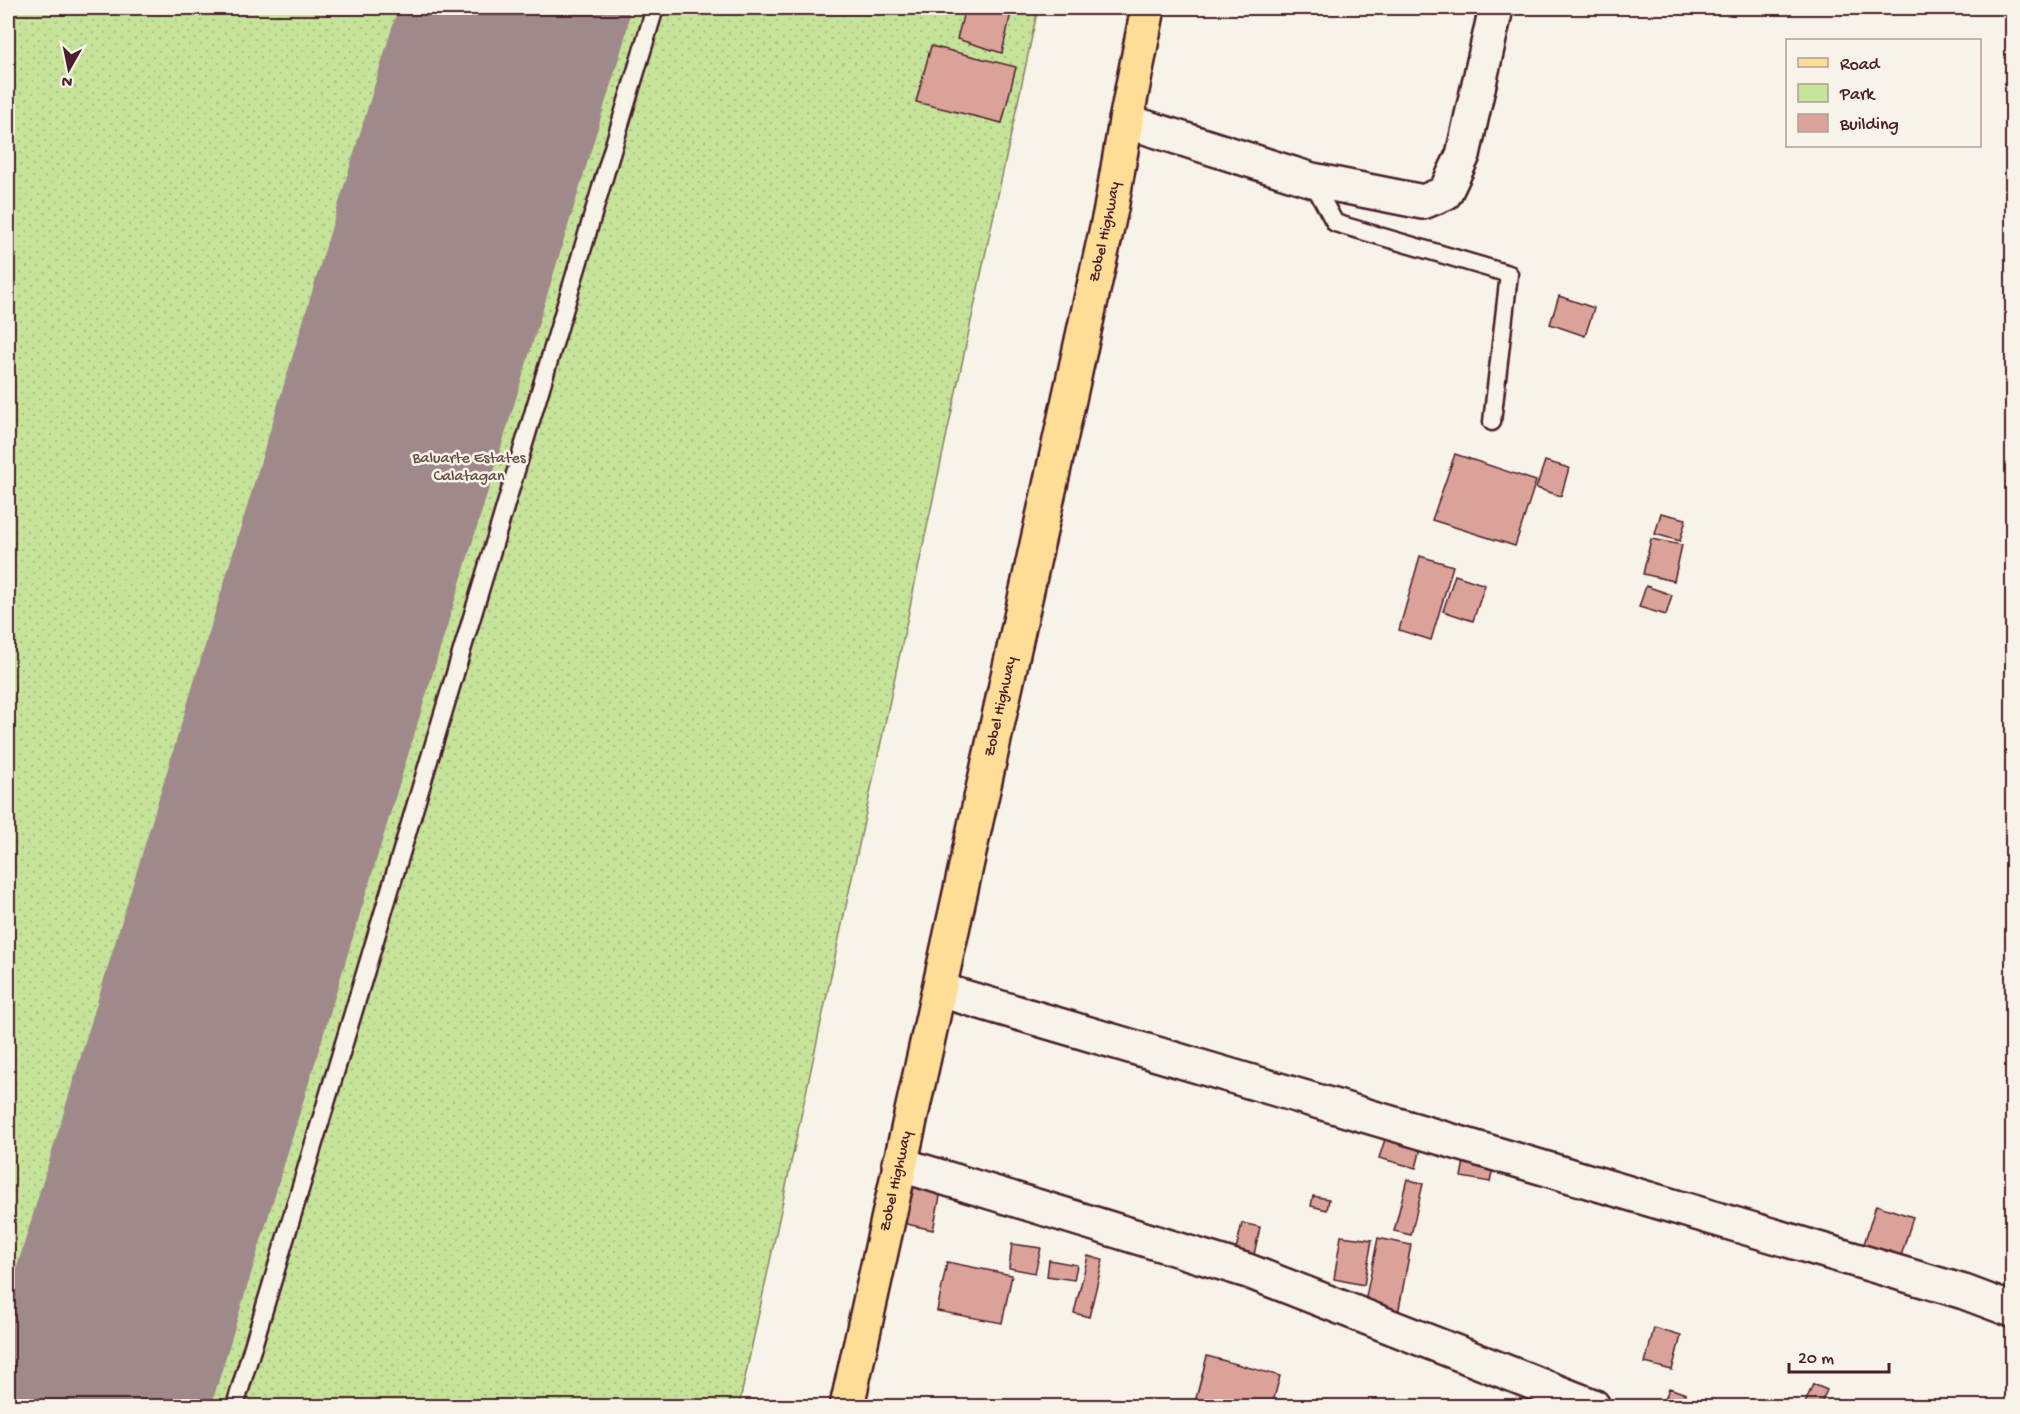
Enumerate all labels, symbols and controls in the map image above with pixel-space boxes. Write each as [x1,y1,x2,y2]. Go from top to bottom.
north arrow [39,39,99,99]
legend [1786,39,1981,147]
text: Road [1840,55,1881,76]
text: N [60,70,74,91]
text: Park [1839,85,1876,106]
text: Building [1839,115,1899,136]
street label: Zobel Highway [1086,180,1125,284]
park label: Baluarte Estates Calatagan [411,450,527,487]
street label: Zobel Highway [981,655,1022,759]
street label: Zobel Highway [876,1129,917,1233]
scale bar [1789,1336,1890,1374]
text: 20 m [1798,1349,1834,1370]

